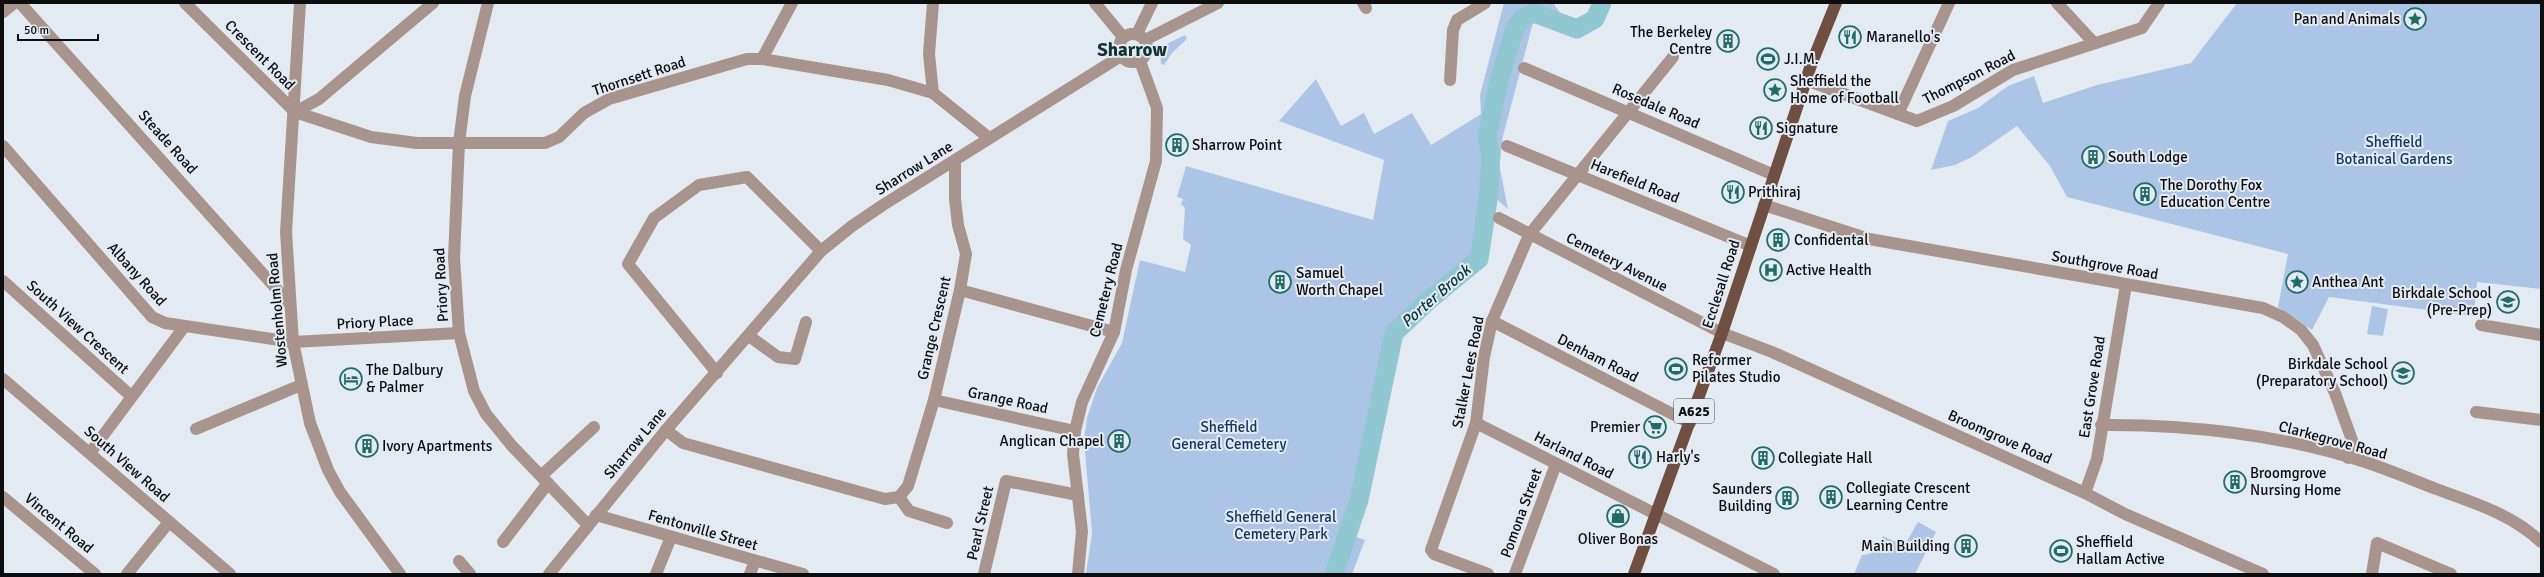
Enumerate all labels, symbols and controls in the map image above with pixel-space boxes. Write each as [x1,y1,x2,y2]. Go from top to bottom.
place icon: Pan and Animals [2402,6,2428,32]
place label: Pan and Animals [2294,10,2400,28]
scale bar [18,16,98,42]
street label: Crescent Road [221,16,299,94]
text: 50 m [24,23,49,38]
place label: The Berkeley Centre [1630,23,1712,58]
restaurant icon: Maranello's [1837,24,1863,50]
building icon: The Berkeley Centre [1715,28,1741,54]
place label: Maranello's [1866,28,1941,46]
district label: Sharrow [1097,38,1167,62]
sports icon: J.I.M. [1755,46,1781,72]
street label: Thompson Road [1920,46,2018,108]
place label: J.I.M. [1784,50,1819,68]
street label: Thornsett Road [590,52,688,100]
place label: Sheffield the Home of Football [1790,72,1899,107]
place icon: Sheffield the Home of Football [1762,77,1788,103]
street label: Rosedale Road [1609,79,1703,133]
street label: Steade Road [135,106,201,178]
restaurant icon: Signature [1748,115,1774,141]
place label: Signature [1776,119,1838,137]
building icon: Sharrow Point [1164,132,1190,158]
park label: Sheffield Botanical Gardens [2335,133,2453,168]
place label: Sharrow Point [1192,136,1282,154]
street label: Sharrow Lane [872,137,956,199]
building icon: South Lodge [2080,144,2106,170]
place label: South Lodge [2108,148,2188,166]
street label: Harefield Road [1588,155,1682,207]
place label: The Dorothy Fox Education Centre [2160,176,2270,211]
restaurant icon: Prithiraj [1720,179,1746,205]
building icon: The Dorothy Fox Education Centre [2132,181,2158,207]
place label: Prithiraj [1748,183,1801,201]
building icon: Confidental [1765,227,1791,253]
street label: Cemetery Avenue [1563,229,1671,295]
place label: Confidental [1794,231,1869,249]
street label: Ecclesall Road [1698,237,1744,331]
street label: Albany Road [104,239,170,310]
street label: Cemetery Road [1086,241,1126,339]
street label: Priory Road [430,247,452,323]
street label: Southgrove Road [2050,247,2160,283]
street label: Wostenholm Road [263,252,291,368]
hospital icon: Active Health [1758,257,1784,283]
water label: Porter Brook [1397,259,1476,332]
place label: Active Health [1786,261,1872,279]
place label: Samuel Worth Chapel [1296,264,1383,299]
building icon: Samuel Worth Chapel [1267,269,1293,295]
place icon: Anthea Ant [2284,269,2310,295]
place label: Anthea Ant [2312,273,2384,291]
street label: Grange Crescent [913,274,955,382]
street label: South View Crescent [23,276,133,378]
place label: Birkdale School (Pre-Prep) [2392,284,2492,319]
school or university icon: Birkdale School (Pre-Prep) [2495,289,2521,315]
street label: Priory Place [336,311,414,333]
street label: Stalker Lees Road [1448,314,1488,429]
street label: Denham Road [1554,330,1642,386]
street label: East Grove Road [2075,335,2109,439]
place label: Reformer Pilates Studio [1692,351,1781,386]
place label: Birkdale School (Preparatory School) [2256,355,2388,390]
sports icon: Reformer Pilates Studio [1663,356,1689,382]
school or university icon: Birkdale School (Preparatory School) [2390,360,2416,386]
place label: The Dalbury & Palmer [366,361,443,396]
hotel icon: The Dalbury & Palmer [338,366,364,392]
street label: Grange Road [966,383,1050,417]
road number: A625 [1674,399,1714,423]
street label: Sharrow Lane [600,404,670,482]
street label: Broomgrove Road [1945,406,2055,468]
supermarket icon: Premier [1642,414,1668,440]
street label: Clarkegrove Road [2277,417,2389,463]
park label: Sheffield General Cemetery [1171,418,1287,453]
place label: Premier [1590,418,1640,436]
street label: South View Road [81,422,173,506]
street label: Harland Road [1531,427,1617,483]
building icon: Anglican Chapel [1106,428,1132,454]
place label: Anglican Chapel [999,432,1104,450]
building icon: Ivory Apartments [354,433,380,459]
place label: Ivory Apartments [382,437,493,455]
restaurant icon: Harly's [1627,444,1653,470]
building icon: Collegiate Hall [1750,445,1776,471]
place label: Harly's [1656,448,1701,466]
place label: Collegiate Hall [1778,449,1872,467]
place label: Broomgrove Nursing Home [2250,464,2341,499]
street label: Pomona Street [1496,466,1546,560]
building icon: Broomgrove Nursing Home [2222,469,2248,495]
place label: Collegiate Crescent Learning Centre [1846,479,1970,514]
place label: Saunders Building [1712,480,1772,515]
street label: Pearl Street [963,484,997,562]
building icon: Collegiate Crescent Learning Centre [1818,484,1844,510]
building icon: Saunders Building [1774,485,1800,511]
street label: Vincent Road [21,489,97,557]
shop icon: Oliver Bonas [1605,503,1631,529]
street label: Fentonville Street [646,506,760,554]
park label: Sheffield General Cemetery Park [1226,508,1336,543]
place label: Oliver Bonas [1578,530,1659,548]
building icon: Main Building [1953,533,1979,559]
place label: Sheffield Hallam Active [2076,533,2165,568]
place label: Main Building [1861,537,1950,555]
sports icon: Sheffield Hallam Active [2048,538,2074,564]

